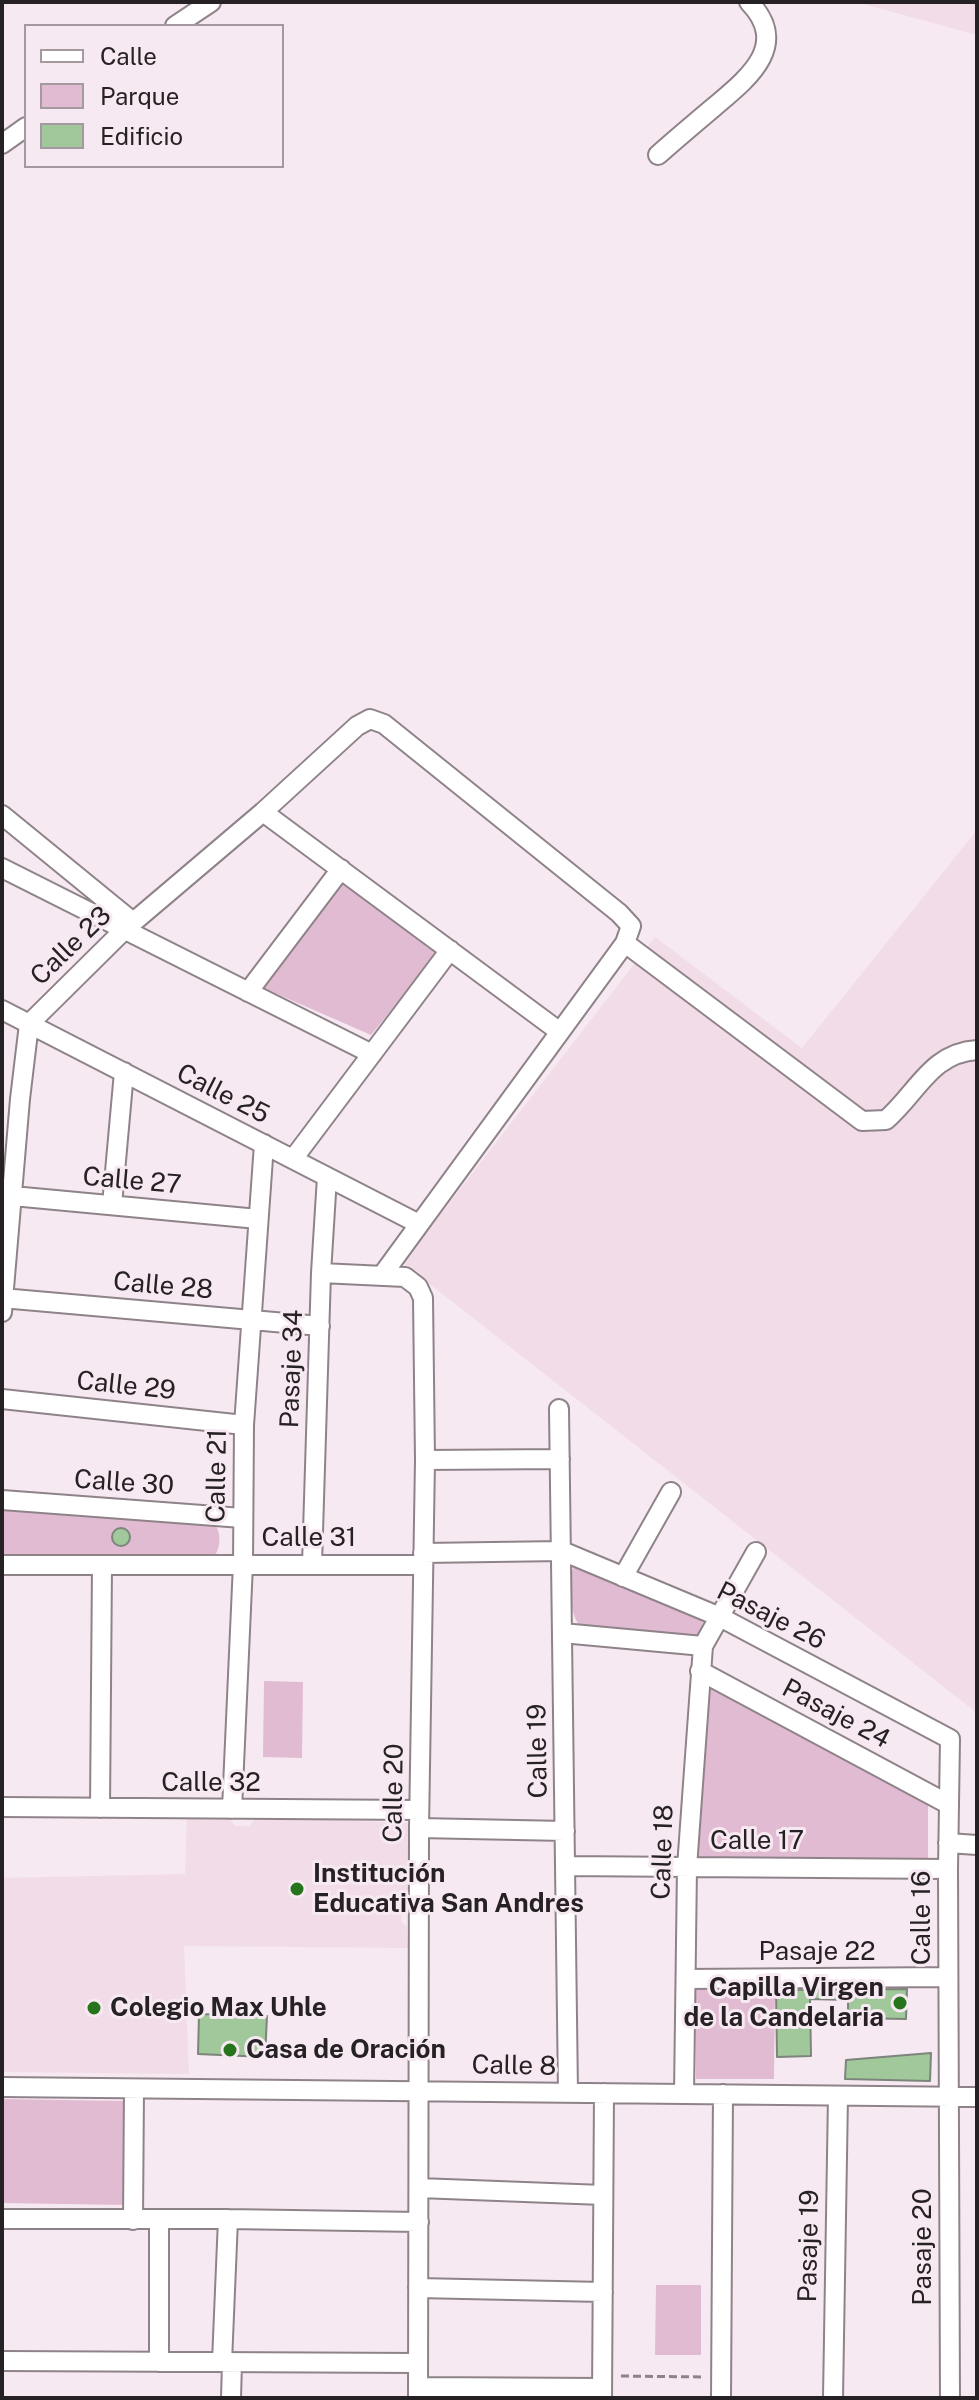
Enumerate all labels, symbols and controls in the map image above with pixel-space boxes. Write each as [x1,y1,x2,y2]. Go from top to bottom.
legend [24,24,284,168]
text: Calle [100,42,157,70]
text: Parque [100,82,179,110]
text: Edificio [100,122,183,150]
street label: Calle 23 [24,900,118,992]
street label: Calle 25 [171,1057,275,1131]
street label: Calle 27 [81,1161,183,1201]
street label: Calle 28 [112,1266,214,1306]
street label: Pasaje 34 [274,1309,310,1429]
street label: Calle 29 [75,1365,177,1407]
street label: Calle 21 [201,1429,233,1523]
street label: Calle 30 [73,1464,175,1502]
street label: Calle 31 [262,1522,356,1554]
street label: Pasaje 26 [711,1575,831,1657]
street label: Pasaje 24 [777,1673,895,1755]
street label: Calle 19 [522,1703,554,1799]
street label: Calle 20 [378,1743,410,1843]
street label: Calle 32 [161,1767,261,1799]
street label: Calle 18 [646,1804,680,1900]
street label: Calle 17 [710,1825,804,1857]
place label: Institución Educativa San Andres [313,1858,584,1920]
street label: Calle 16 [906,1871,938,1965]
marker: Institución Educativa San Andres [288,1880,306,1898]
street label: Pasaje 22 [759,1936,875,1968]
place label: Capilla Virgen de la Candelaria [684,1972,884,2034]
place label: Colegio Max Uhle [110,1992,327,2024]
marker: Capilla Virgen de la Candelaria [891,1994,909,2012]
marker: Colegio Max Uhle [85,1999,103,2017]
place label: Casa de Oración [246,2034,446,2066]
marker: Casa de Oración [221,2041,239,2059]
street label: Calle 8 [471,2050,557,2082]
street label: Pasaje 20 [907,2188,939,2306]
street label: Pasaje 19 [792,2189,826,2303]

